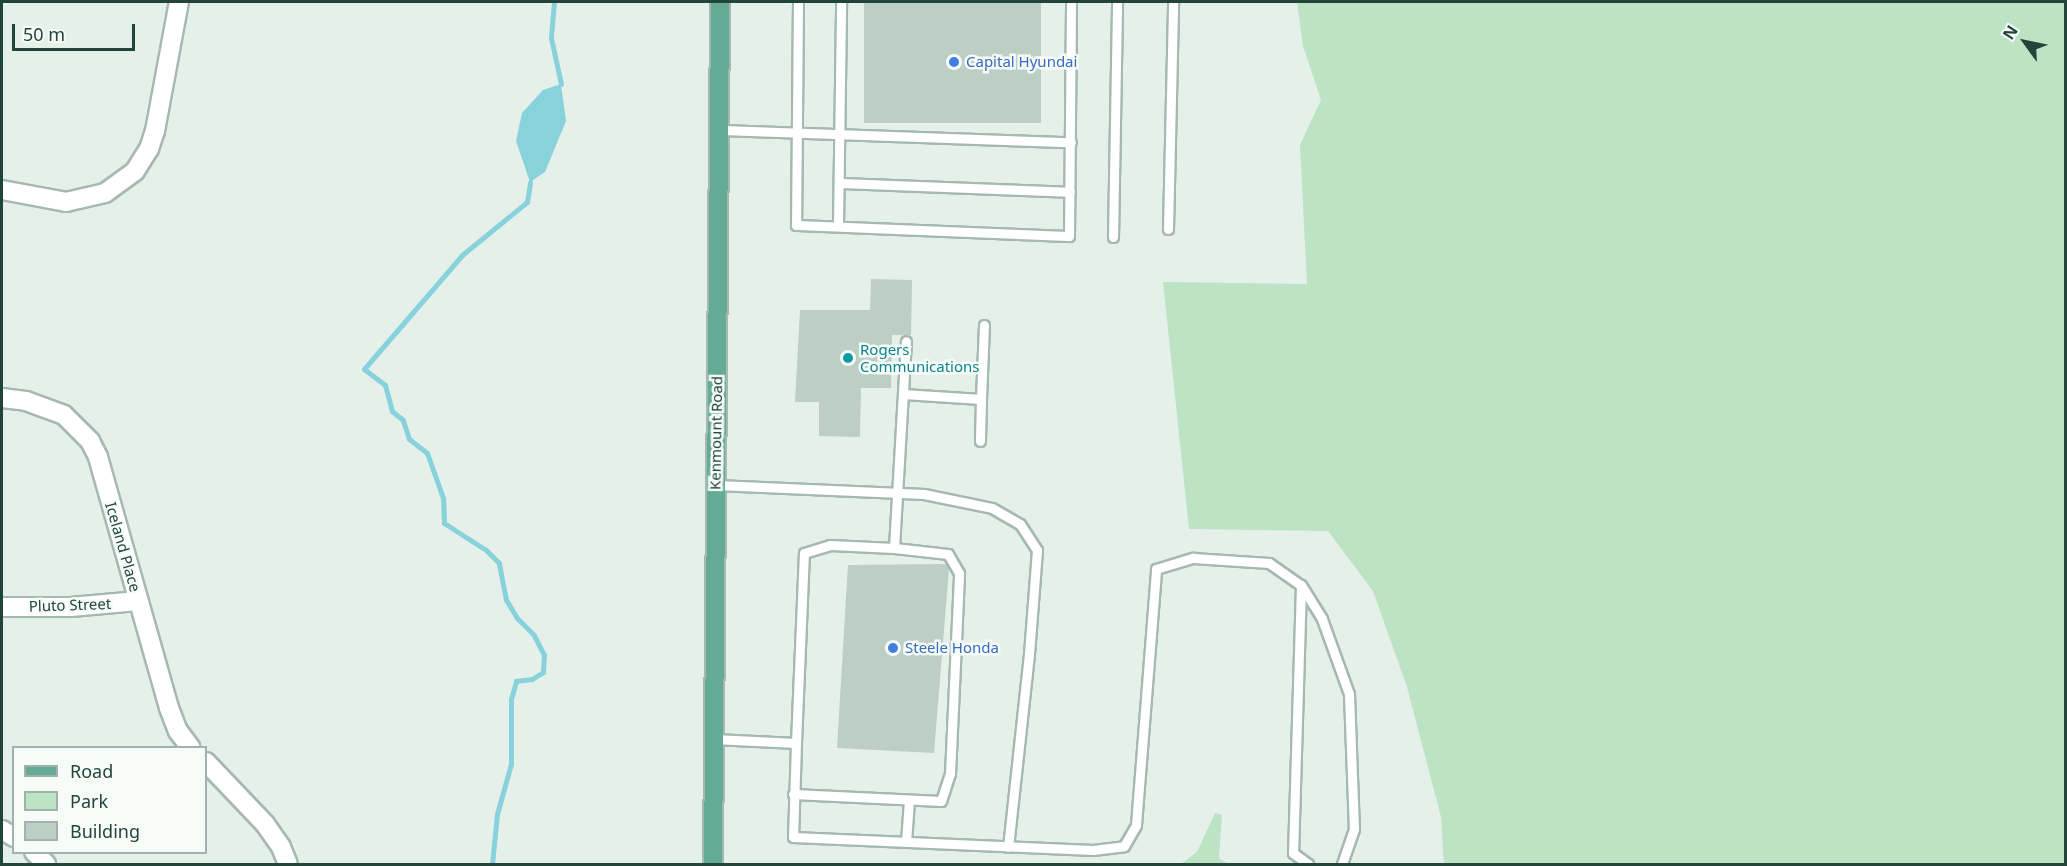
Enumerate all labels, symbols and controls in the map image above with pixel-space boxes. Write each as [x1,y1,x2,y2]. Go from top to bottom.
scale bar [15,12,138,50]
north arrow [1995,12,2055,72]
text: N [1997,21,2023,44]
text: 50 m [23,22,65,46]
place label: Capital Hyundai [966,53,1077,71]
marker: Capital Hyundai [947,55,961,69]
place label: Rogers Communications [860,340,979,375]
marker: Rogers Communications [841,351,855,365]
street label: Kenmount Road [706,376,726,490]
street label: Iceland Place [102,500,144,594]
street label: Pluto Street [28,595,112,615]
place label: Steele Honda [905,639,999,657]
marker: Steele Honda [886,641,900,655]
legend [12,746,207,854]
text: Road [70,759,113,783]
text: Park [70,789,108,813]
text: Building [70,819,140,843]

